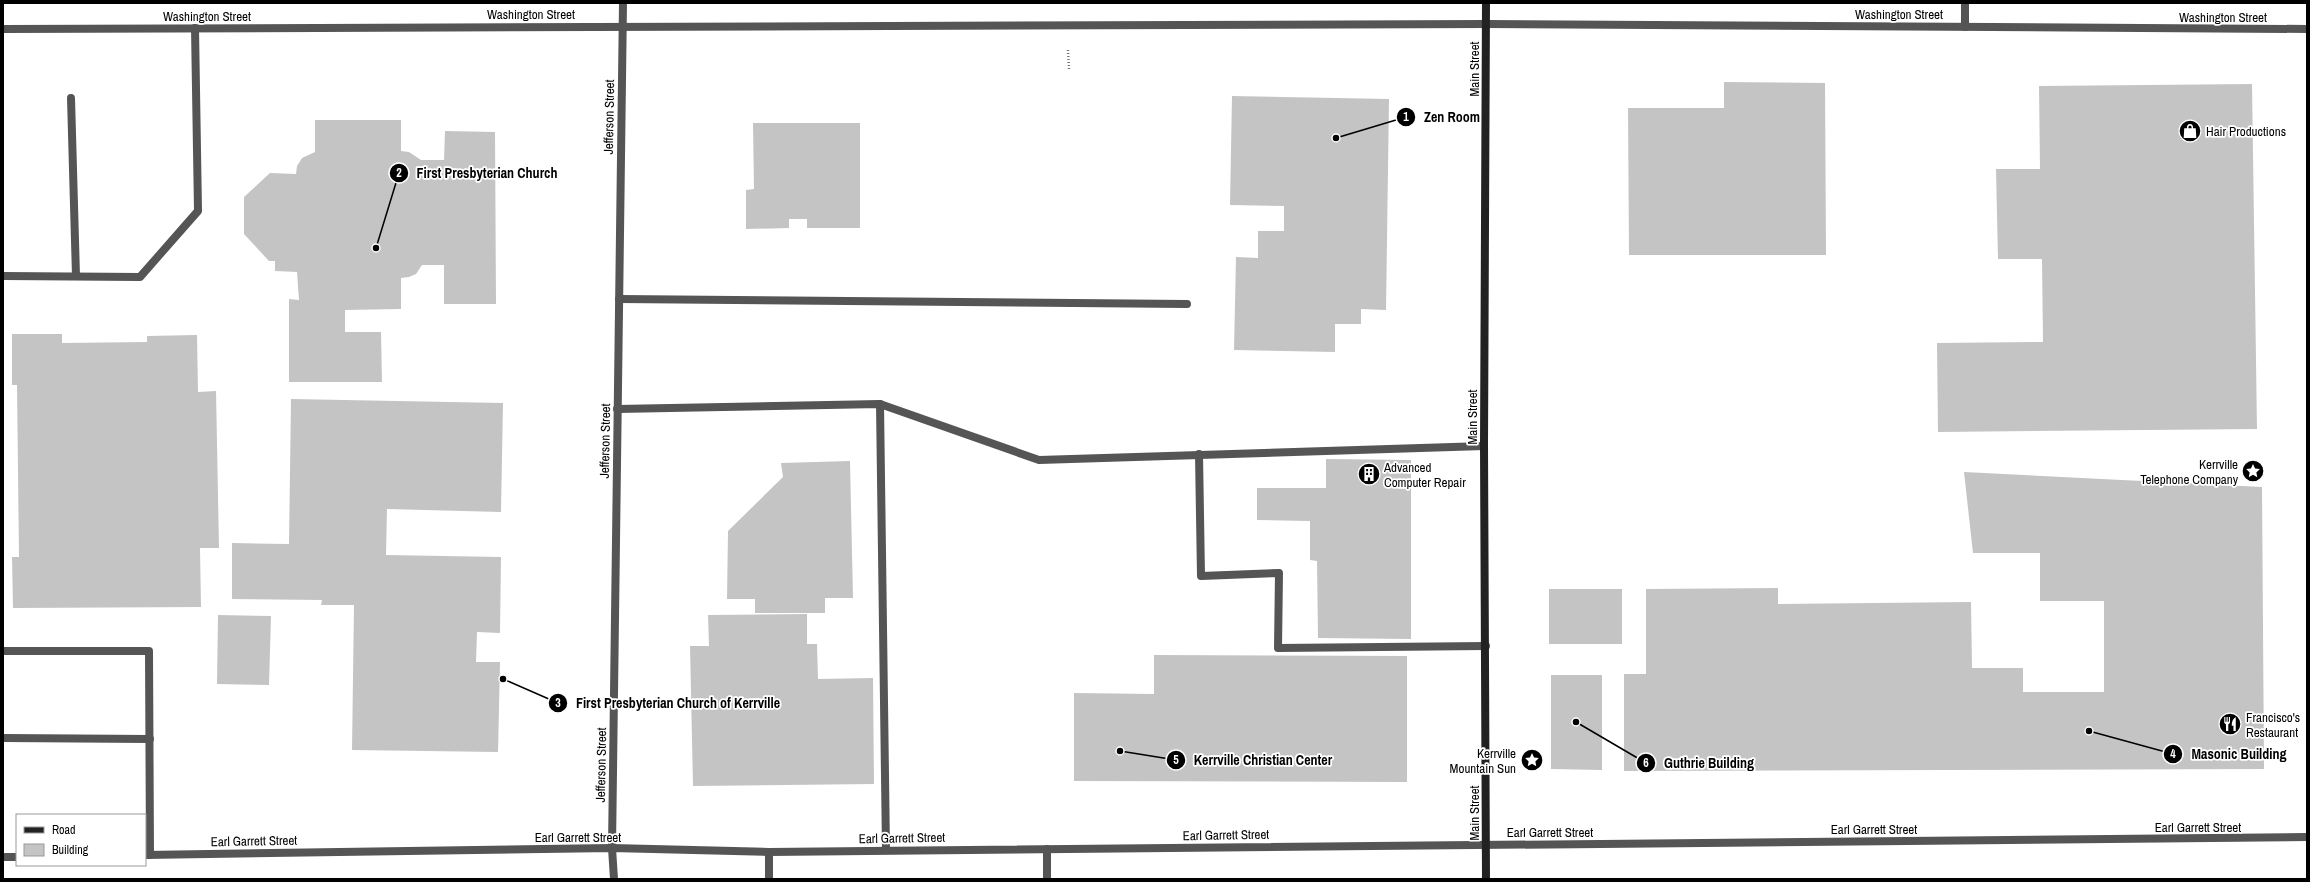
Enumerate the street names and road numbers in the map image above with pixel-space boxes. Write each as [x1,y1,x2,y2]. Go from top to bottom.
street label: Washington Street [487,6,575,23]
street label: Washington Street [1855,6,1943,23]
street label: Washington Street [163,8,251,25]
street label: Washington Street [2179,9,2267,26]
street label: Main Street [1466,41,1483,97]
street label: Jefferson Street [600,79,618,155]
street label: Main Street [1464,389,1481,445]
street label: Jefferson Street [596,403,614,479]
street label: Jefferson Street [592,727,610,803]
street label: Main Street [1466,785,1483,841]
street label: Earl Garrett Street [2155,819,2241,836]
street label: Earl Garrett Street [1831,821,1917,838]
street label: Earl Garrett Street [1507,824,1593,841]
street label: Earl Garrett Street [1183,826,1269,844]
street label: Earl Garrett Street [535,829,621,846]
street label: Earl Garrett Street [859,829,945,847]
street label: Earl Garrett Street [211,832,297,850]

